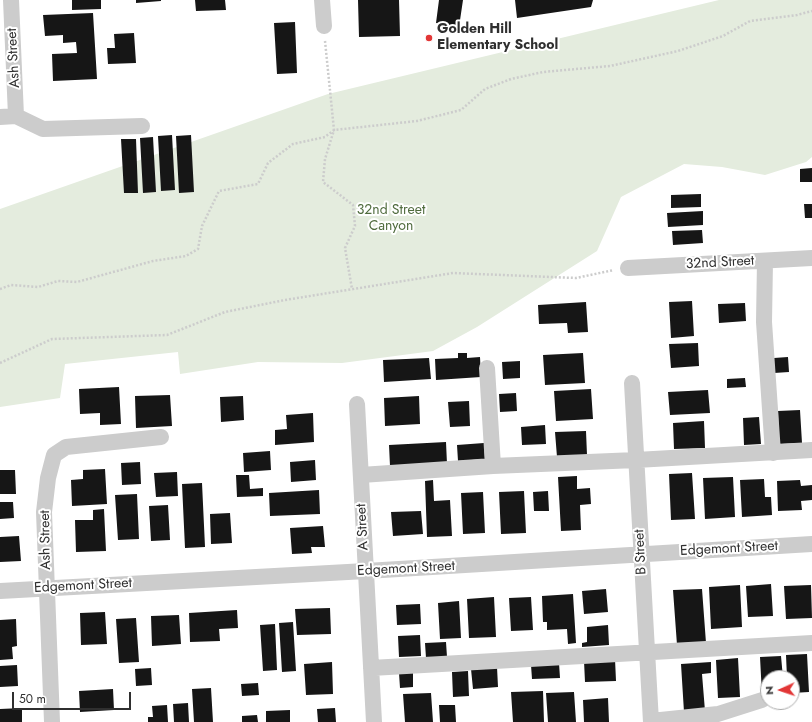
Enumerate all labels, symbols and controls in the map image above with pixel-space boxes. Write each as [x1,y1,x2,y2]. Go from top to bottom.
place label: Golden Hill Elementary School [437,22,558,54]
street label: Ash Street [4,28,24,88]
marker: Golden Hill Elementary School [424,33,434,43]
park label: 32nd Street Canyon [357,203,425,236]
street label: 32nd Street [685,253,755,273]
street label: A Street [353,503,373,551]
street label: Ash Street [37,510,55,570]
street label: B Street [631,529,651,575]
street label: Edgemont Street [680,538,778,560]
street label: Edgemont Street [357,558,455,580]
street label: Edgemont Street [34,575,132,597]
north arrow [760,670,800,710]
scale bar [14,684,133,710]
text: N [761,686,777,695]
text: 50 m [19,690,46,708]

